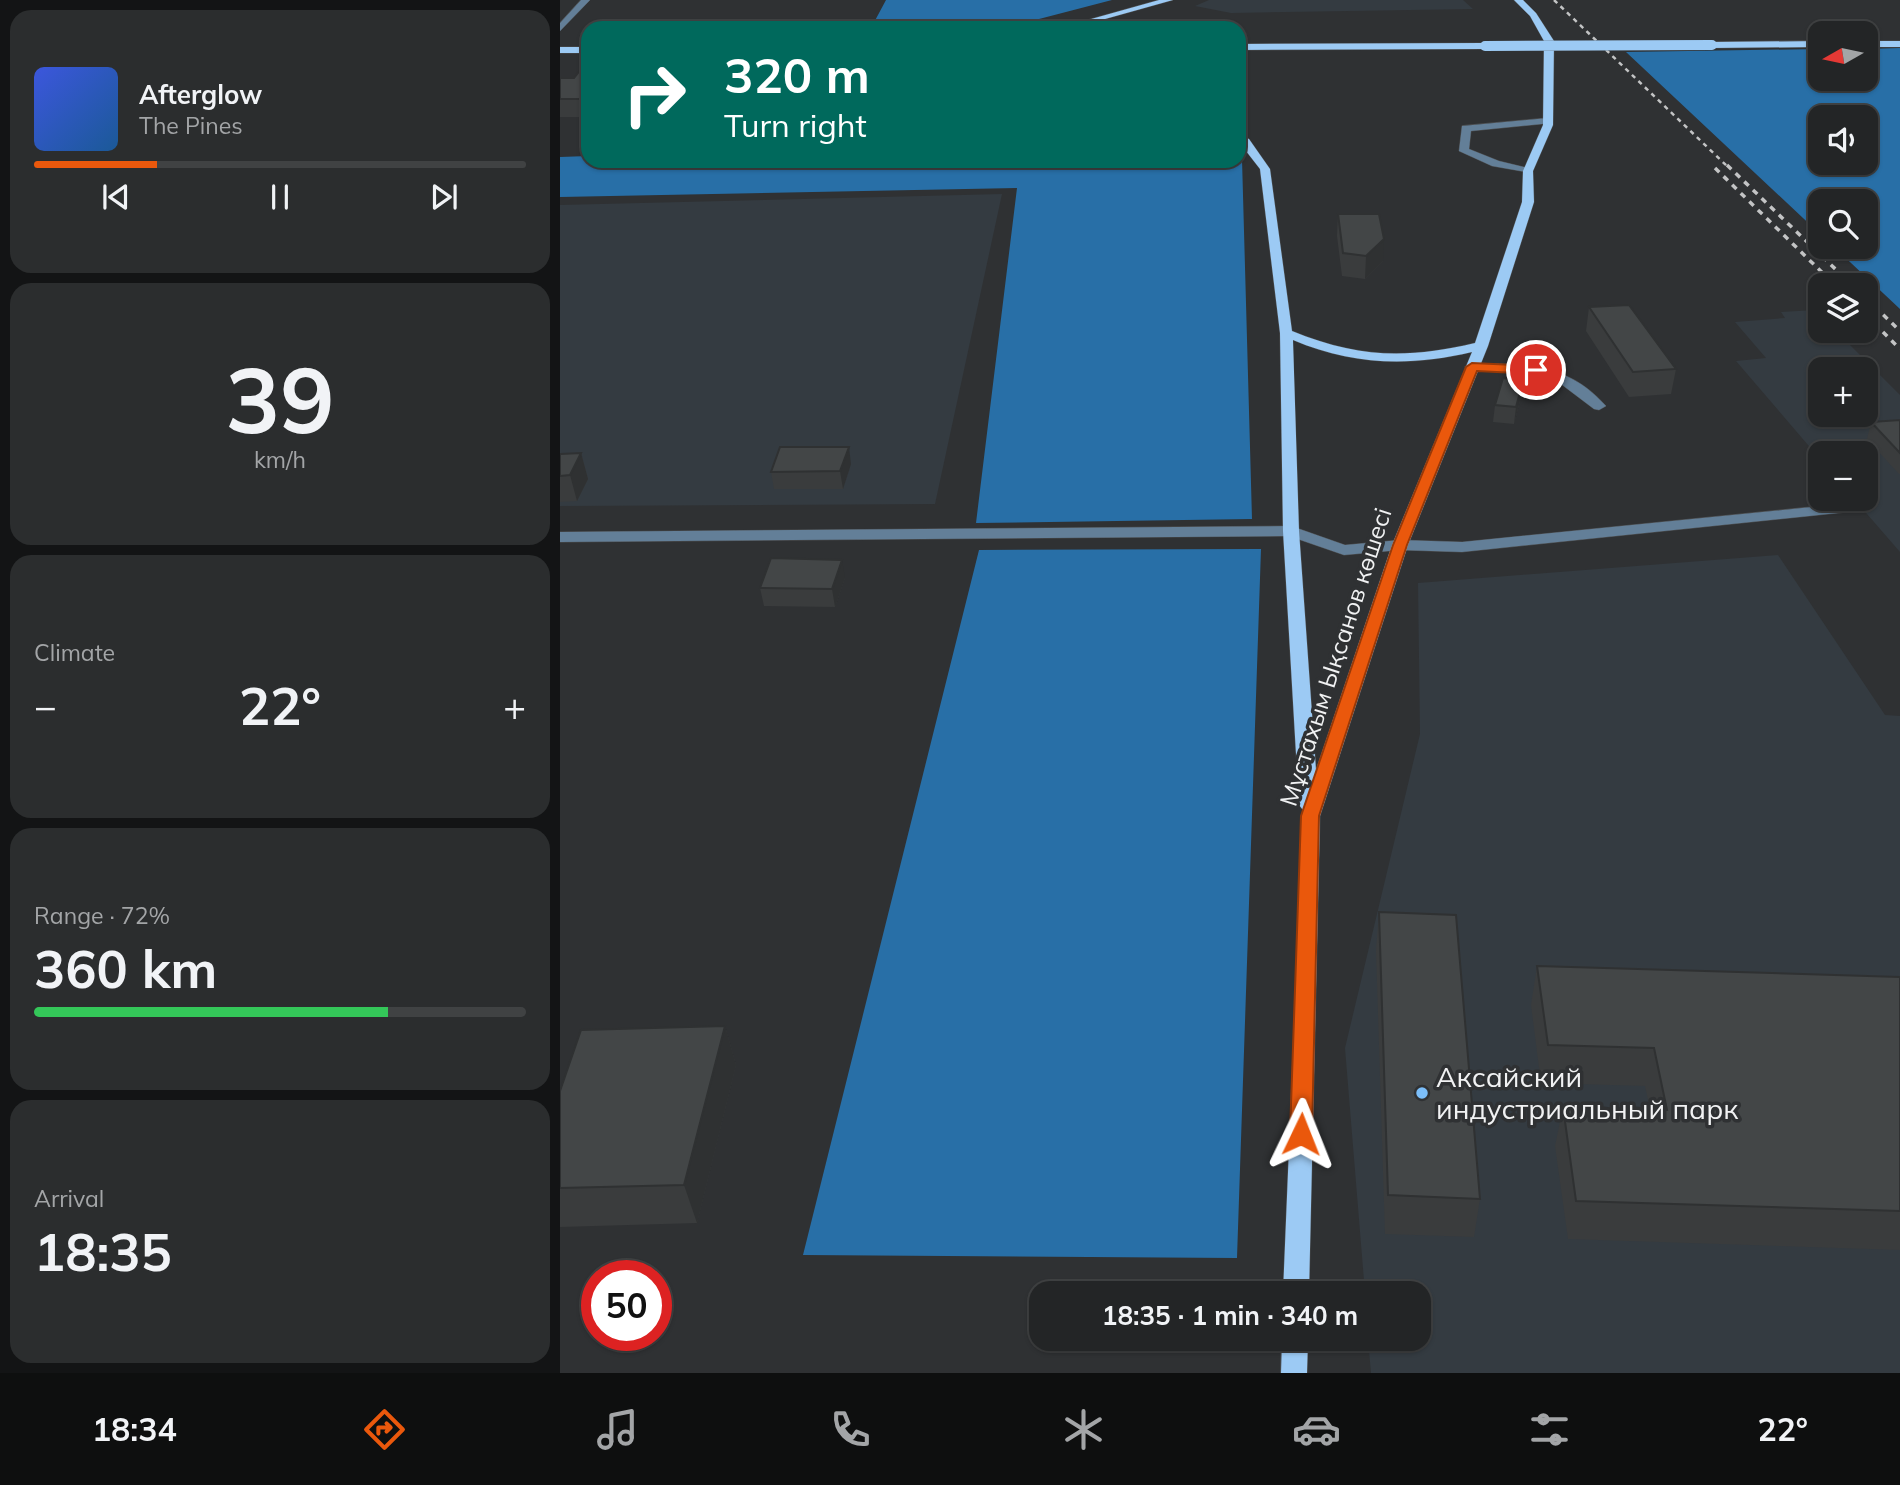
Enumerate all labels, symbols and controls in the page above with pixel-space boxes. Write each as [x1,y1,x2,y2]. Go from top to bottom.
north arrow [1808,21,1878,91]
map controls [1808,21,1878,511]
text: 320 m [724,44,870,105]
icon: right [609,49,700,140]
text: Afterglow [139,78,262,111]
text: Turn right [724,105,867,145]
button: sound [1808,105,1878,175]
text: The Pines [139,111,243,140]
icon: previous [97,178,135,216]
icon: pause [261,178,299,216]
icon: next [425,178,463,216]
button: search [1808,189,1878,259]
button: layers [1808,273,1878,343]
pin [1506,340,1566,400]
text: 39 [225,342,335,456]
icon: arrive [1517,351,1555,389]
button: + [1808,357,1878,427]
button: − [1808,441,1878,511]
text: km/h [254,445,306,474]
street label: Мұстахым Ықсанов көшесі [1273,504,1397,810]
text: Climate [34,638,115,667]
text: 22° [239,673,321,738]
text: − [34,682,57,730]
text: + [503,682,526,730]
text: Range · 72% [34,901,170,930]
text: 360 km [34,936,217,1001]
place label: Аксайский индустриальный парк [1436,1059,1739,1126]
marker: Аксайский индустриальный парк [1414,1085,1430,1101]
position arrow [1264,1097,1338,1171]
text: Arrival [34,1184,104,1213]
text: 18:35 [34,1219,172,1284]
speed limit sign: 50 [581,1260,672,1351]
text: 18:35 · 1 min · 340 m [1102,1299,1358,1332]
icon: directions [360,1405,409,1454]
icon: music [593,1405,642,1454]
icon: phone [826,1405,875,1454]
icon: climate [1059,1405,1108,1454]
icon: car [1292,1405,1341,1454]
icon: filters [1525,1405,1574,1454]
text: 18:34 [92,1409,177,1449]
text: 22° [1757,1409,1808,1449]

